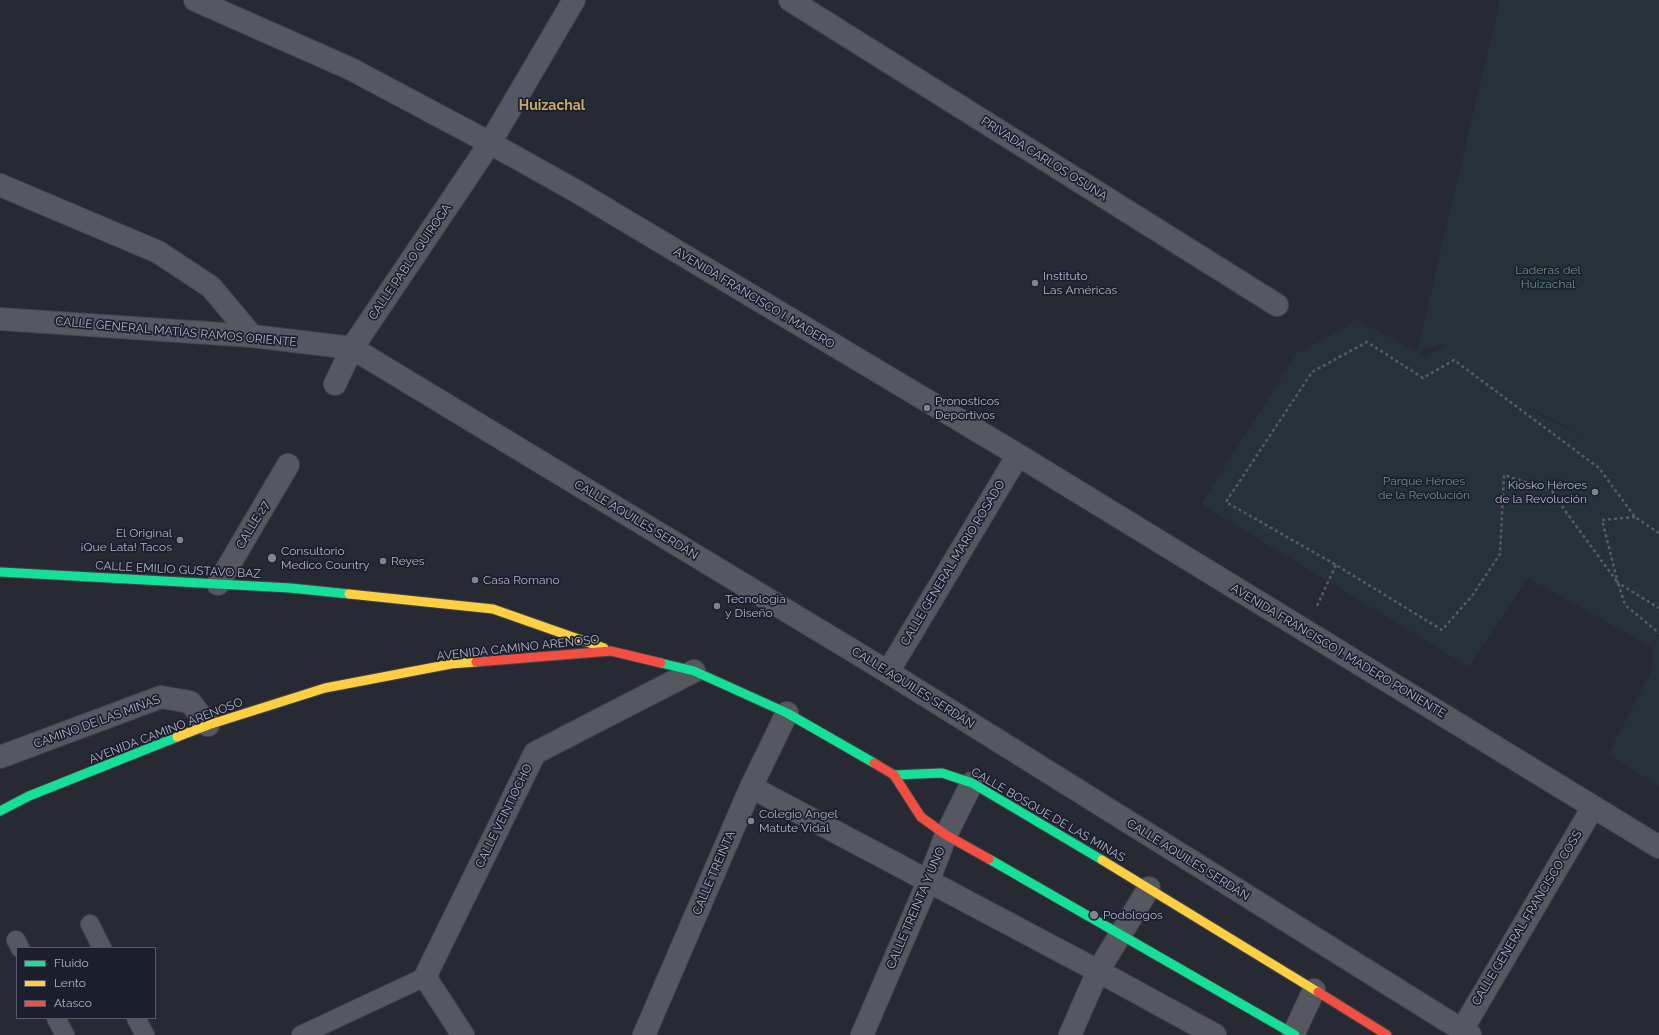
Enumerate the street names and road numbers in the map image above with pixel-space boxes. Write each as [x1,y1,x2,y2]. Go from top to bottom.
street label: PRIVADA CARLOS OSUNA [978,114,1110,204]
street label: CALLE PABLO QUIROGA [366,201,454,323]
street label: AVENIDA FRANCISCO I. MADERO [671,244,837,352]
street label: CALLE GENERAL MATÍAS RAMOS ORIENTE [55,314,297,350]
street label: CALLE AQUILES SERDÁN [571,477,701,563]
street label: CALLE GENERAL MARIO ROSADO [898,478,1008,648]
street label: CALLE 27 [233,498,273,552]
street label: CALLE EMILIO GUSTAVO BAZ [95,558,261,582]
street label: AVENIDA FRANCISCO I. MADERO PONIENTE [1228,581,1448,721]
street label: AVENIDA CAMINO ARENOSO [436,632,600,664]
street label: CALLE AQUILES SERDÁN [849,644,977,732]
street label: CAMINO DE LAS MINAS [32,692,162,752]
street label: AVENIDA CAMINO ARENOSO [87,695,245,767]
street label: CALLE VEINTIOCHO [473,762,535,870]
street label: CALLE BOSQUE DE LAS MINAS [968,765,1128,865]
street label: CALLE AQUILES SERDÁN [1124,816,1252,904]
street label: CALLE GENERAL FRANCISCO COSS [1469,828,1585,1008]
street label: CALLE TREINTA [690,829,738,917]
street label: CALLE TREINTA Y UNO [884,845,948,971]

